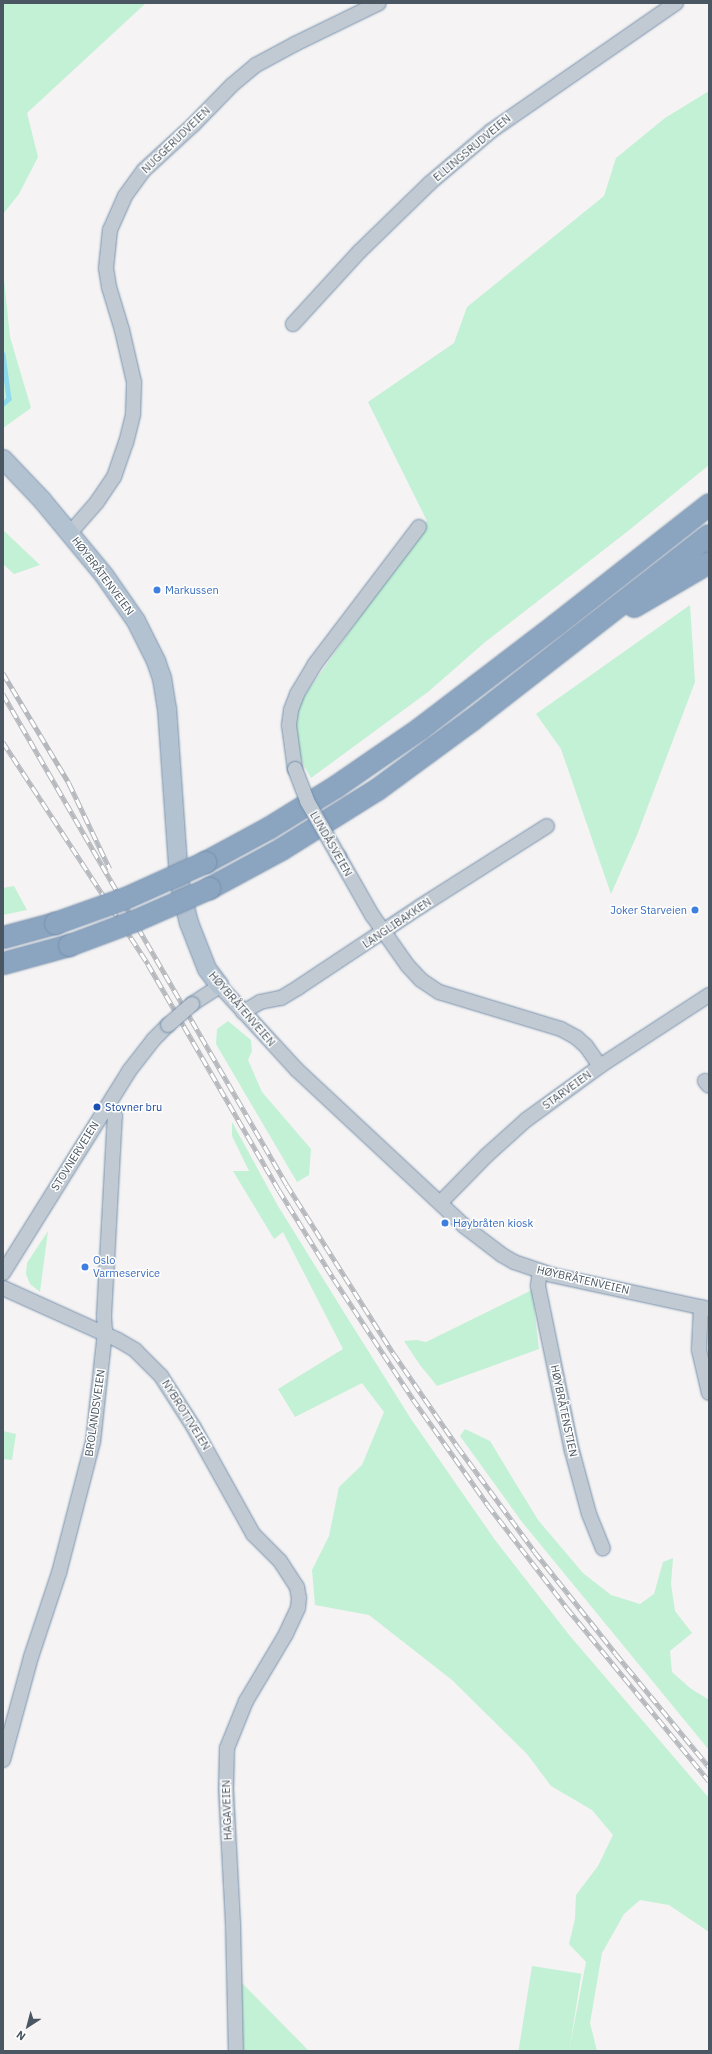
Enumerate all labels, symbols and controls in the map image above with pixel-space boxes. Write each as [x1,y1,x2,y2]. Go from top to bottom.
street label: NUGGERUDVEIEN [139,104,213,176]
street label: ELLINGSRUDVEIEN [431,112,513,184]
street label: HØYBRÅTENVEIEN [69,534,137,618]
place label: Markussen [165,583,219,597]
marker: Markussen [152,585,162,595]
street label: LUNDÅSVEIEN [307,809,355,879]
street label: LANGLIBAKKEN [360,895,434,951]
place label: Joker Starveien [610,903,687,917]
marker: Joker Starveien [690,905,700,915]
street label: HØYBRÅTENVEIEN [206,969,278,1049]
street label: STARVEIEN [540,1068,594,1112]
place label: Stovner bru [105,1100,162,1114]
marker: Stovner bru [92,1102,102,1112]
street label: STOVNERVEIEN [48,1119,102,1193]
place label: Høybråten kiosk [453,1216,533,1230]
marker: Høybråten kiosk [440,1218,450,1228]
place label: Oslo Varmeservice [93,1254,160,1280]
marker: Oslo Varmeservice [80,1262,90,1272]
street label: HØYBRÅTENVEIEN [535,1263,631,1297]
street label: HØYBRÅTENSTIEN [548,1364,580,1458]
street label: BROLANDSVEIEN [82,1369,108,1457]
street label: NYBROTTVEIEN [159,1377,213,1453]
street label: HAGAVEIEN [219,1779,235,1841]
north arrow [8,2006,48,2046]
text: N [14,2028,28,2044]

